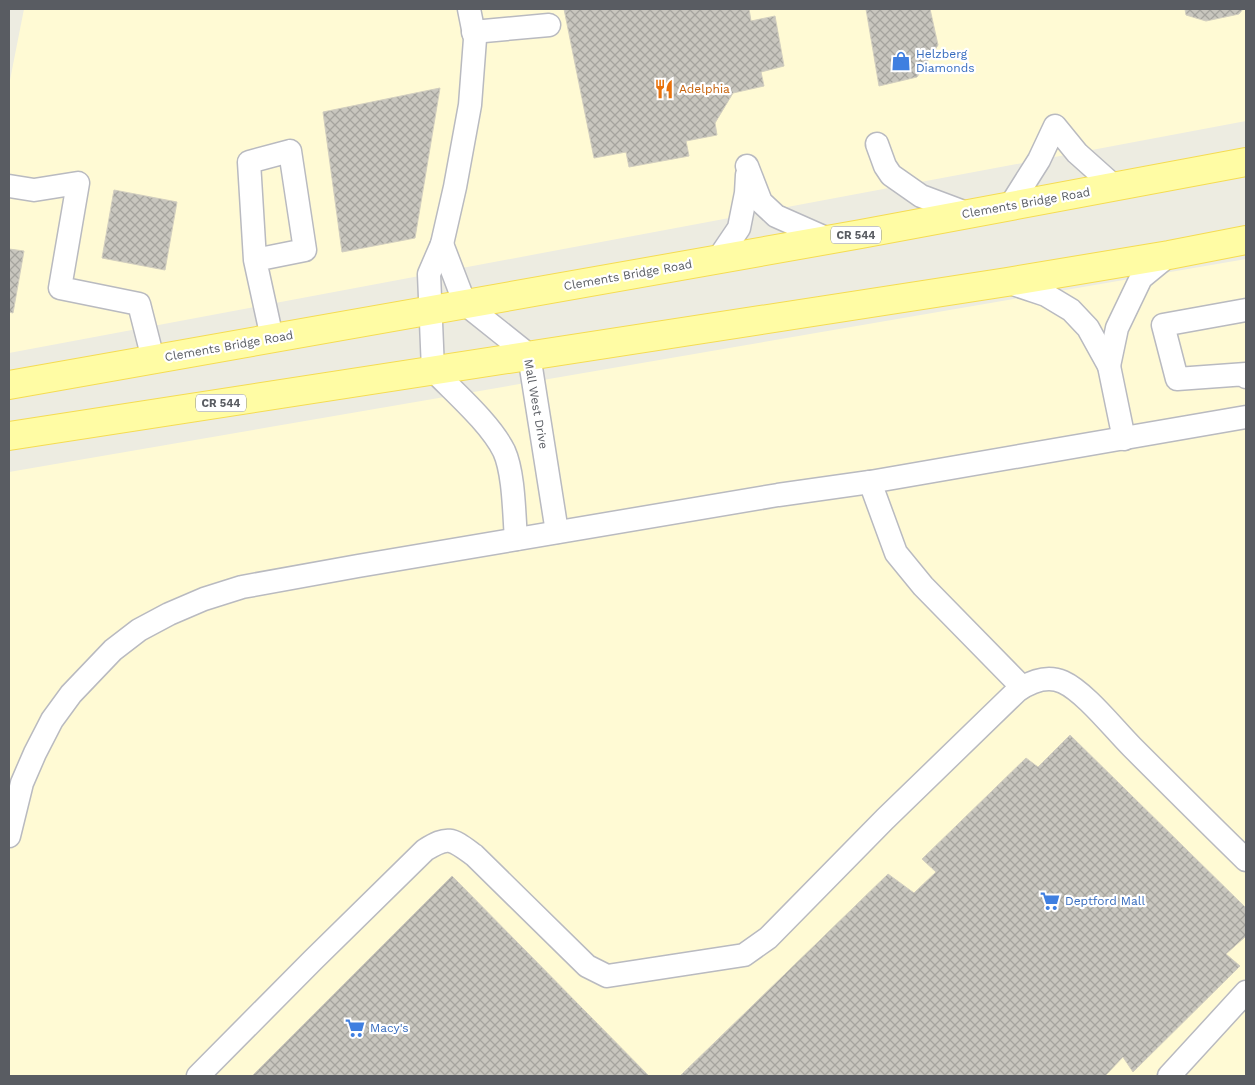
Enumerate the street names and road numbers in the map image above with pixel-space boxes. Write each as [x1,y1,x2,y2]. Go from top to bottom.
street label: Clements Bridge Road [961,185,1091,221]
road number: CR 544 [831,226,881,244]
street label: Clements Bridge Road [563,257,693,293]
street label: Clements Bridge Road [164,328,294,364]
street label: Mall West Drive [521,358,551,450]
road number: CR 544 [196,394,246,412]

